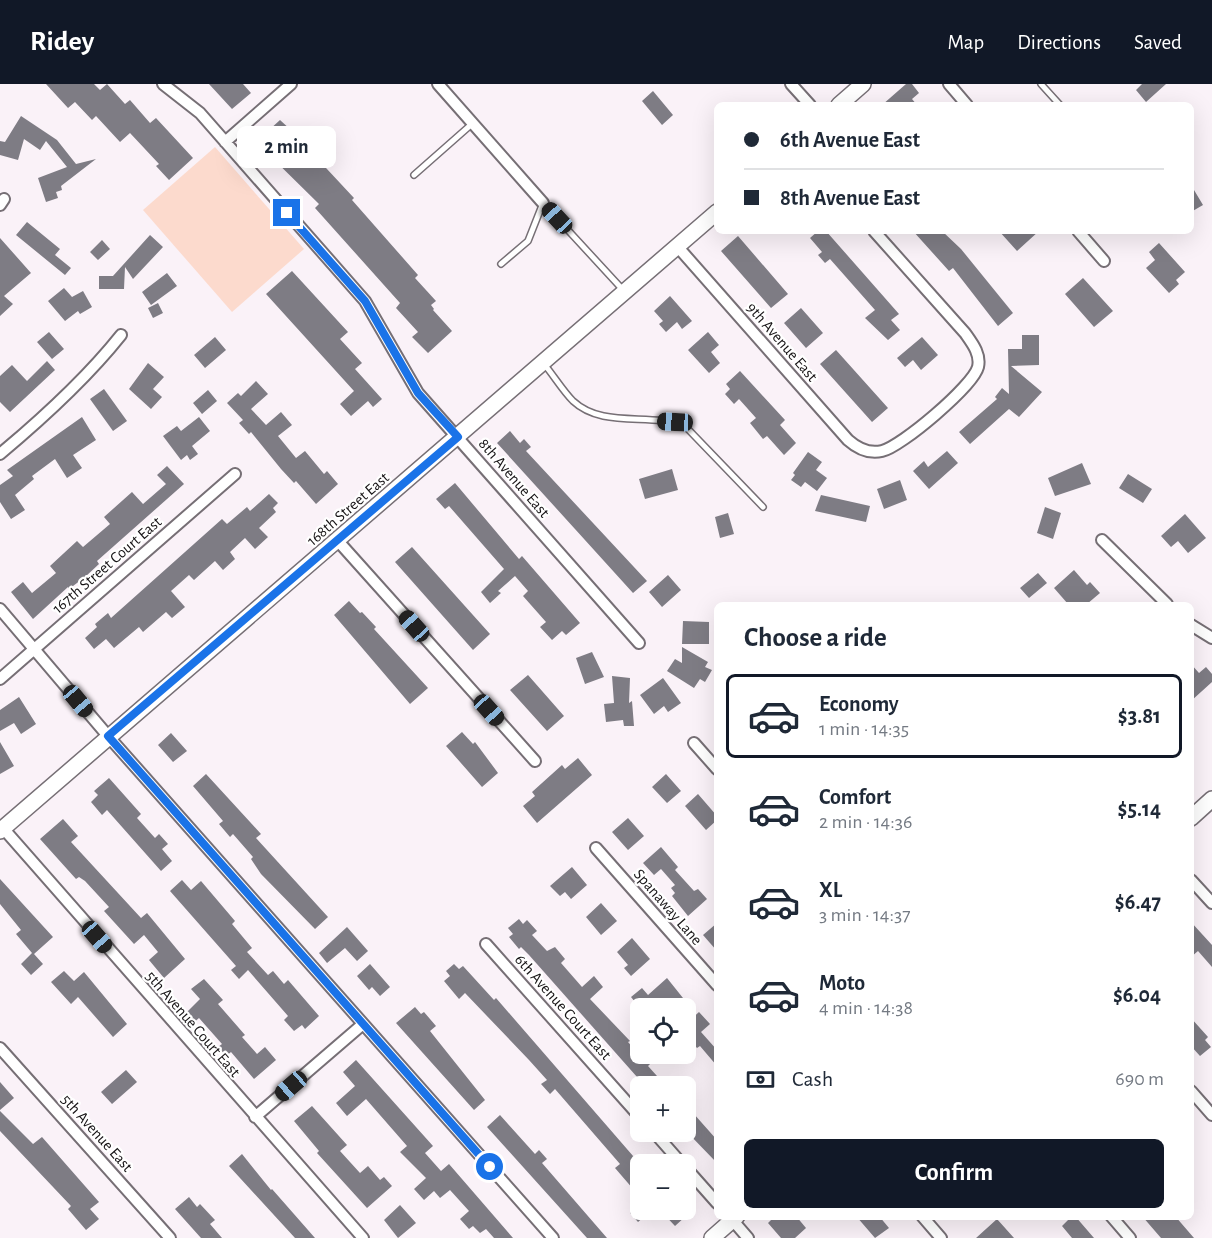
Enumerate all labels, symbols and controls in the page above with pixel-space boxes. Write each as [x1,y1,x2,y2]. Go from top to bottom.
text: Ridey [30,28,94,56]
text: Map [948,32,984,53]
text: Directions [1017,32,1101,53]
text: Saved [1134,32,1182,53]
callout: 2 min [238,126,336,168]
text: 6th Avenue East [780,129,920,151]
text: 2 min [264,137,309,157]
text: 8th Avenue East [780,187,920,209]
route end [273,199,300,226]
car [538,199,576,237]
street label: 9th Avenue East [744,300,820,384]
car [657,412,693,432]
street label: 8th Avenue East [476,435,552,521]
street label: 168th Street East [304,469,392,549]
street label: 167th Street Court East [49,513,165,617]
car [395,607,433,645]
text: Choose a ride [744,624,887,651]
car [60,681,96,721]
icon: car [747,689,801,743]
car [470,691,508,729]
text: Economy [819,693,899,715]
text: $3.81 [1118,705,1161,727]
text: 1 min · 14:35 [819,719,909,739]
icon: car [747,782,801,836]
text: Comfort [819,786,891,808]
text: $5.14 [1118,798,1161,820]
text: 2 min · 14:36 [819,812,912,832]
street label: Spanaway Lane [630,866,705,949]
icon: car [747,875,801,929]
text: XL [819,879,842,901]
text: $6.47 [1115,891,1161,913]
text: 3 min · 14:37 [819,905,911,925]
car [78,918,116,956]
street label: 6th Avenue Court East [512,951,614,1063]
street label: 5th Avenue Court East [143,968,243,1080]
icon: car [747,968,801,1022]
text: Moto [819,972,865,994]
text: $6.04 [1113,984,1161,1006]
map controls [630,998,696,1220]
button: locate [630,998,696,1064]
text: 4 min · 14:38 [819,998,913,1018]
icon: cash [744,1063,777,1096]
car [272,1067,310,1105]
text: Cash [792,1068,833,1090]
text: 690 m [1115,1069,1164,1089]
button: + [630,1076,696,1142]
street label: 5th Avenue East [58,1091,136,1175]
button: Confirm [744,1139,1164,1208]
route start [476,1153,503,1180]
button: − [630,1154,696,1220]

